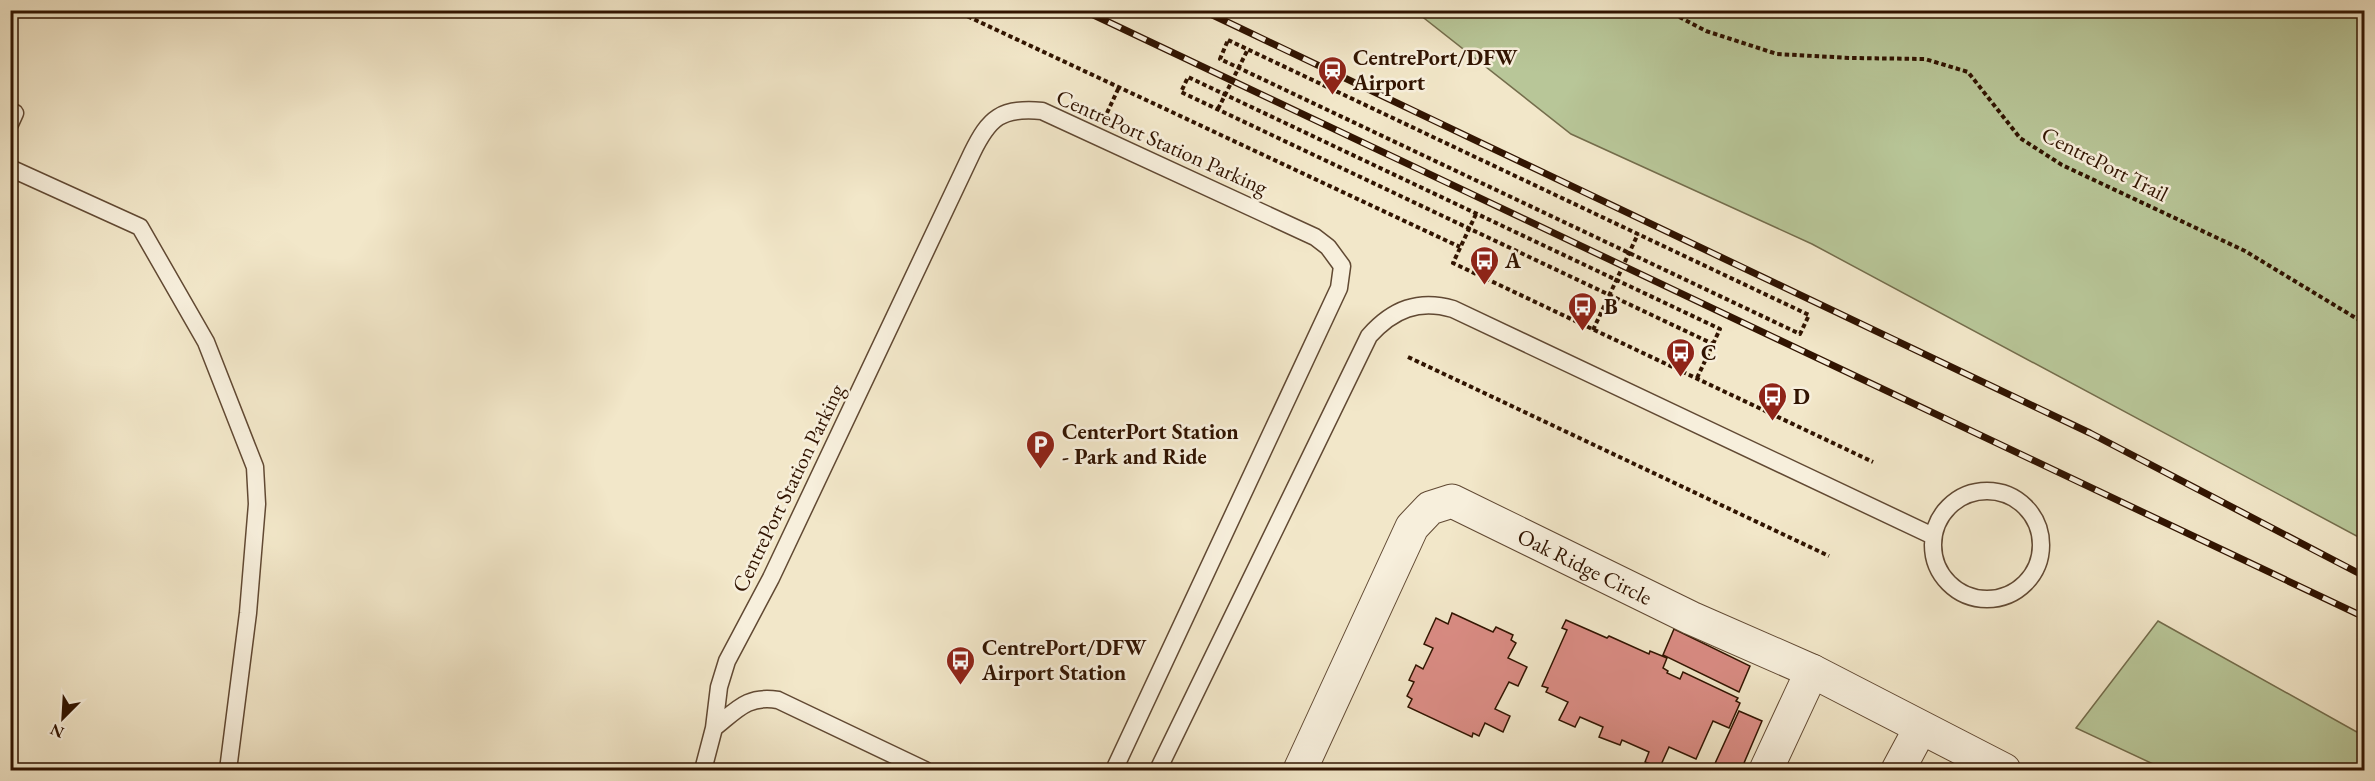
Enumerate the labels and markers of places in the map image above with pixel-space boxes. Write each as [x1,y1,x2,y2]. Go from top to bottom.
place label: CentrePort/DFW Airport [1352,43,1518,97]
station icon: CentrePort/DFW Airport [1316,54,1348,96]
bus stop icon: A [1468,244,1500,286]
place label: A [1504,246,1521,275]
bus stop icon: B [1567,290,1599,332]
place label: B [1604,292,1618,321]
bus stop icon: C [1664,336,1696,378]
place label: C [1701,338,1717,367]
bus stop icon: D [1756,380,1788,422]
place label: D [1793,382,1810,411]
place label: CenterPort Station - Park and Ride [1062,417,1239,471]
parking icon: CenterPort Station - Park and Ride [1025,428,1057,470]
place label: CentrePort/DFW Airport Station [981,633,1147,687]
bus stop icon: CentrePort/DFW Airport Station [945,644,977,686]

